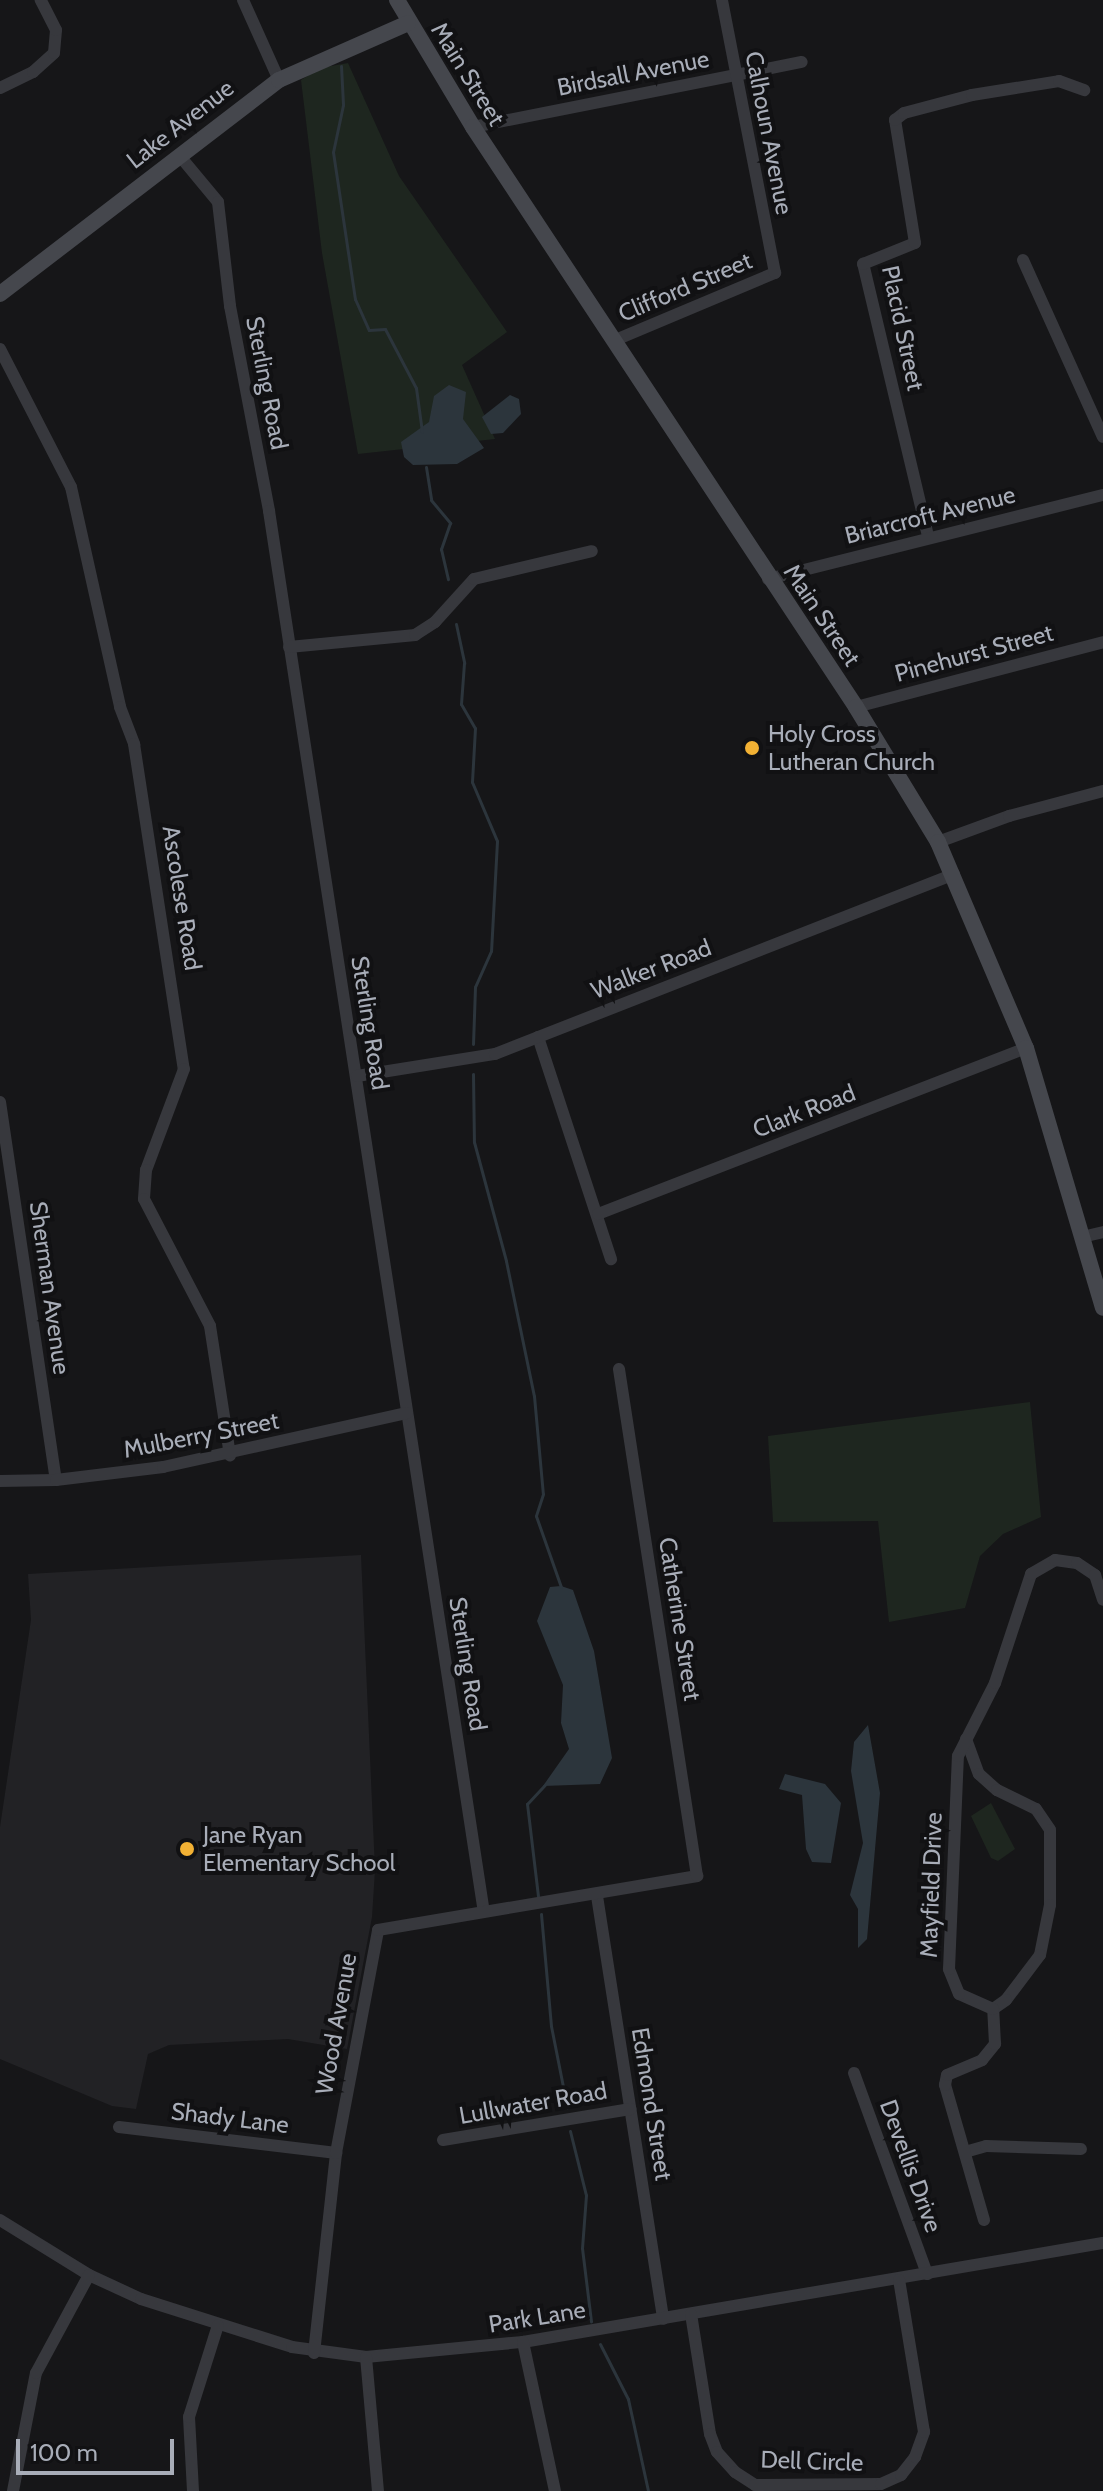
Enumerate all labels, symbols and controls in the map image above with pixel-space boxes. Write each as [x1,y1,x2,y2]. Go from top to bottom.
street label: Main Street [425,17,511,131]
street label: Birdsall Avenue [555,44,711,102]
street label: Calhoun Avenue [739,49,799,217]
street label: Lake Avenue [121,73,239,175]
street label: Clifford Street [614,246,756,328]
street label: Placid Street [876,263,930,393]
street label: Sterling Road [240,314,294,452]
street label: Briarcroft Avenue [842,480,1018,550]
street label: Main Street [778,559,866,671]
street label: Pinehurst Street [892,618,1056,688]
place label: Holy Cross Lutheran Church [768,720,935,776]
marker: Holy Cross Lutheran Church [743,739,761,757]
street label: Ascolese Road [156,824,208,972]
street label: Walker Road [587,933,715,1005]
street label: Sterling Road [345,954,395,1092]
street label: Clark Road [749,1078,859,1144]
street label: Sherman Avenue [24,1200,76,1376]
street label: Mulberry Street [121,1406,281,1464]
street label: Catherine Street [653,1535,707,1703]
street label: Sterling Road [443,1595,493,1733]
street label: Mayfield Drive [914,1812,948,1958]
place label: Jane Ryan Elementary School [203,1821,395,1877]
marker: Jane Ryan Elementary School [178,1840,196,1858]
street label: Wood Avenue [309,1951,363,2097]
street label: Edmond Street [626,2026,678,2182]
street label: Lullwater Road [457,2076,609,2130]
street label: Shady Lane [169,2096,291,2140]
street label: Devellis Drive [874,2096,948,2236]
street label: Park Lane [486,2295,588,2339]
scale bar [20,2423,178,2473]
text: 100 m [30,2438,98,2467]
street label: Dell Circle [760,2445,864,2477]

